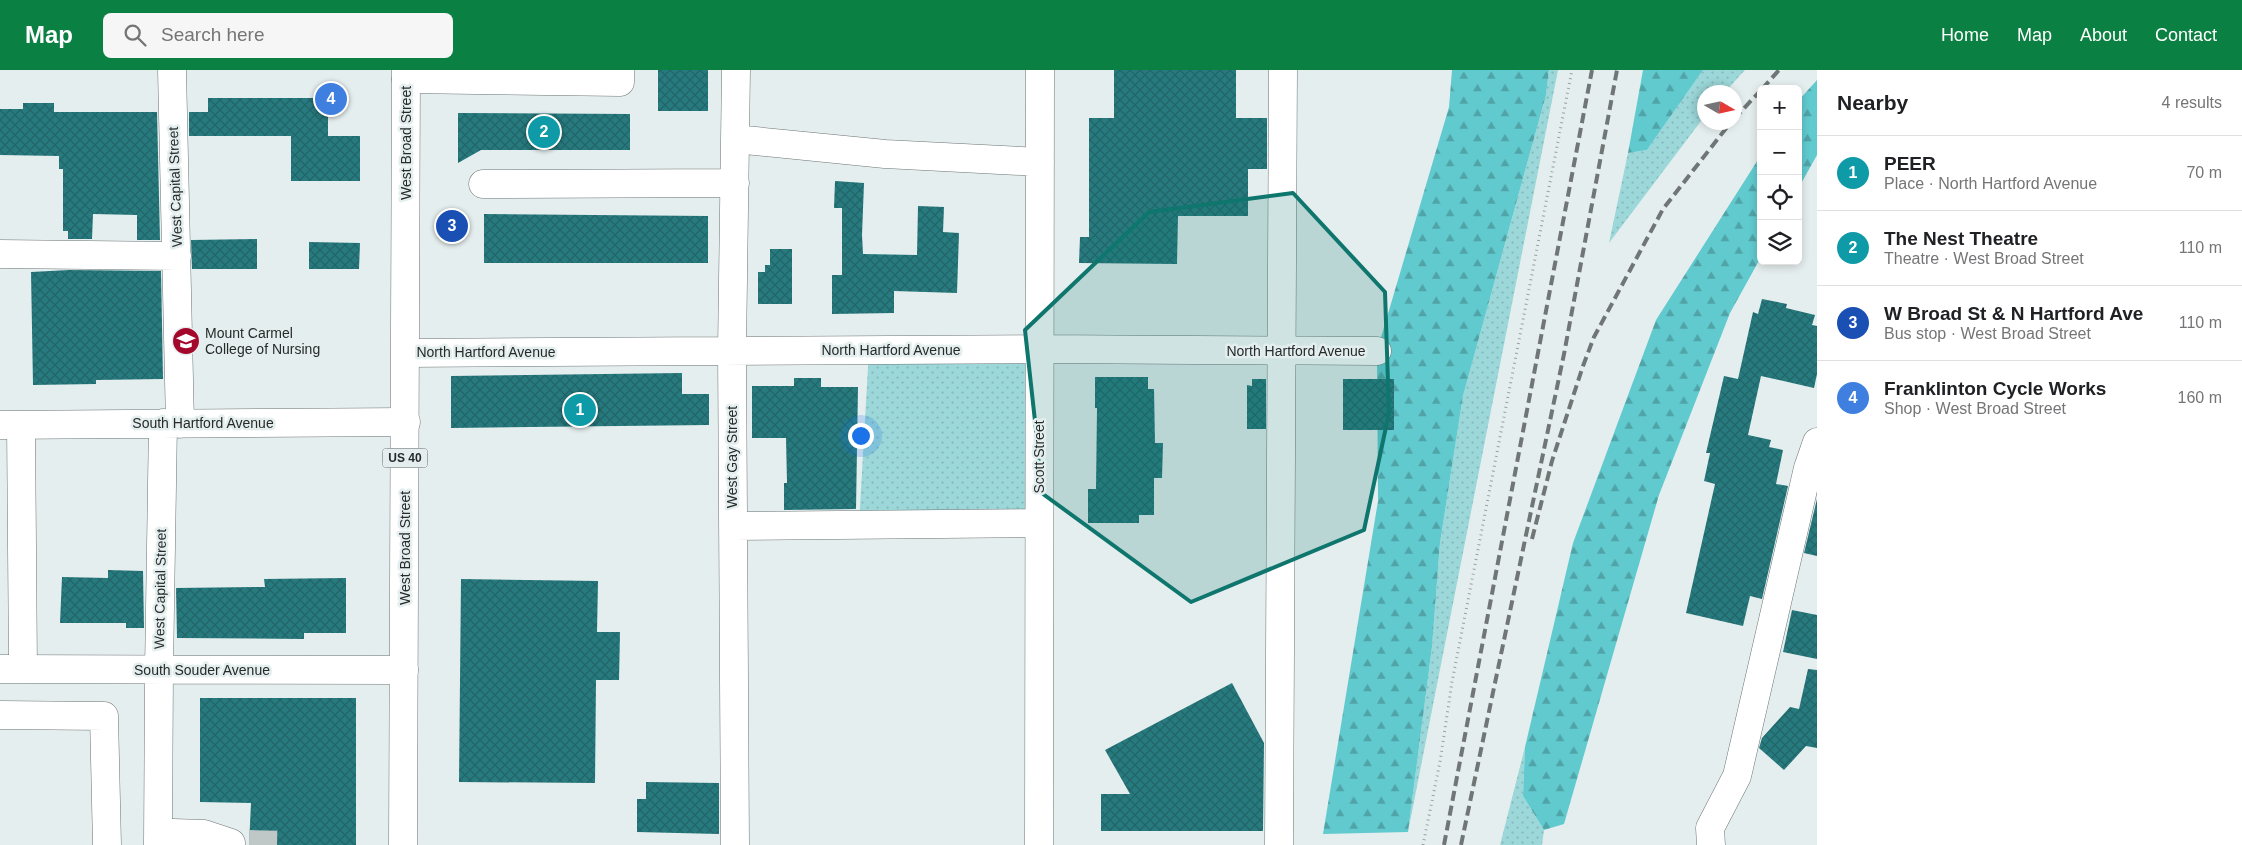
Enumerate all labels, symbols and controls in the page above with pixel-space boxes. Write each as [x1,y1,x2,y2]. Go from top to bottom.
search box [103,13,453,58]
text: Map [25,21,73,48]
icon: search [121,21,149,49]
text: Search here [161,24,265,45]
text: Home [1941,25,1989,45]
text: Map [2017,25,2052,45]
text: About [2080,25,2127,45]
text: Contact [2155,25,2217,45]
pin: 4 [315,80,347,118]
north arrow [1697,85,1742,130]
map controls [1757,85,1802,265]
button: + [1757,85,1802,130]
street label: West Broad Street [398,86,414,200]
text: Nearby [1837,91,1908,114]
text: 4 results [2162,94,2222,111]
pin: 2 [528,113,560,151]
street label: West Capital Street [165,126,185,247]
button: − [1757,130,1802,175]
text: PEER [1884,153,1936,174]
text: 1 [1849,164,1857,181]
text: 70 m [2186,164,2222,181]
button: locate [1757,175,1802,220]
text: Place · North Hartford Avenue [1884,175,2097,192]
pin: 3 [436,207,468,245]
button: layers [1757,220,1802,265]
text: The Nest Theatre [1884,228,2038,249]
text: 2 [1849,239,1857,256]
text: 110 m [2179,239,2222,256]
text: Theatre · West Broad Street [1884,250,2084,267]
text: W Broad St & N Hartford Ave [1884,303,2143,324]
text: 3 [1849,314,1857,331]
text: 110 m [2179,314,2222,331]
place label: Mount Carmel College of Nursing [205,325,320,357]
text: Bus stop · West Broad Street [1884,325,2091,342]
school or university icon: Mount Carmel College of Nursing [171,326,201,356]
street label: North Hartford Avenue [821,342,961,358]
street label: North Hartford Avenue [1226,343,1366,359]
street label: North Hartford Avenue [416,344,556,360]
text: Franklinton Cycle Works [1884,378,2106,399]
text: 4 [1849,389,1857,406]
text: 160 m [2178,389,2222,406]
pin: 1 [564,391,596,429]
text: Shop · West Broad Street [1884,400,2066,417]
street label: West Gay Street [724,406,740,508]
street label: South Hartford Avenue [132,415,274,431]
street label: Scott Street [1031,420,1047,494]
your location [848,423,874,449]
road number: US 40 [382,448,428,468]
street label: West Broad Street [397,491,413,605]
street label: West Capital Street [151,529,169,649]
street label: South Souder Avenue [134,662,270,678]

